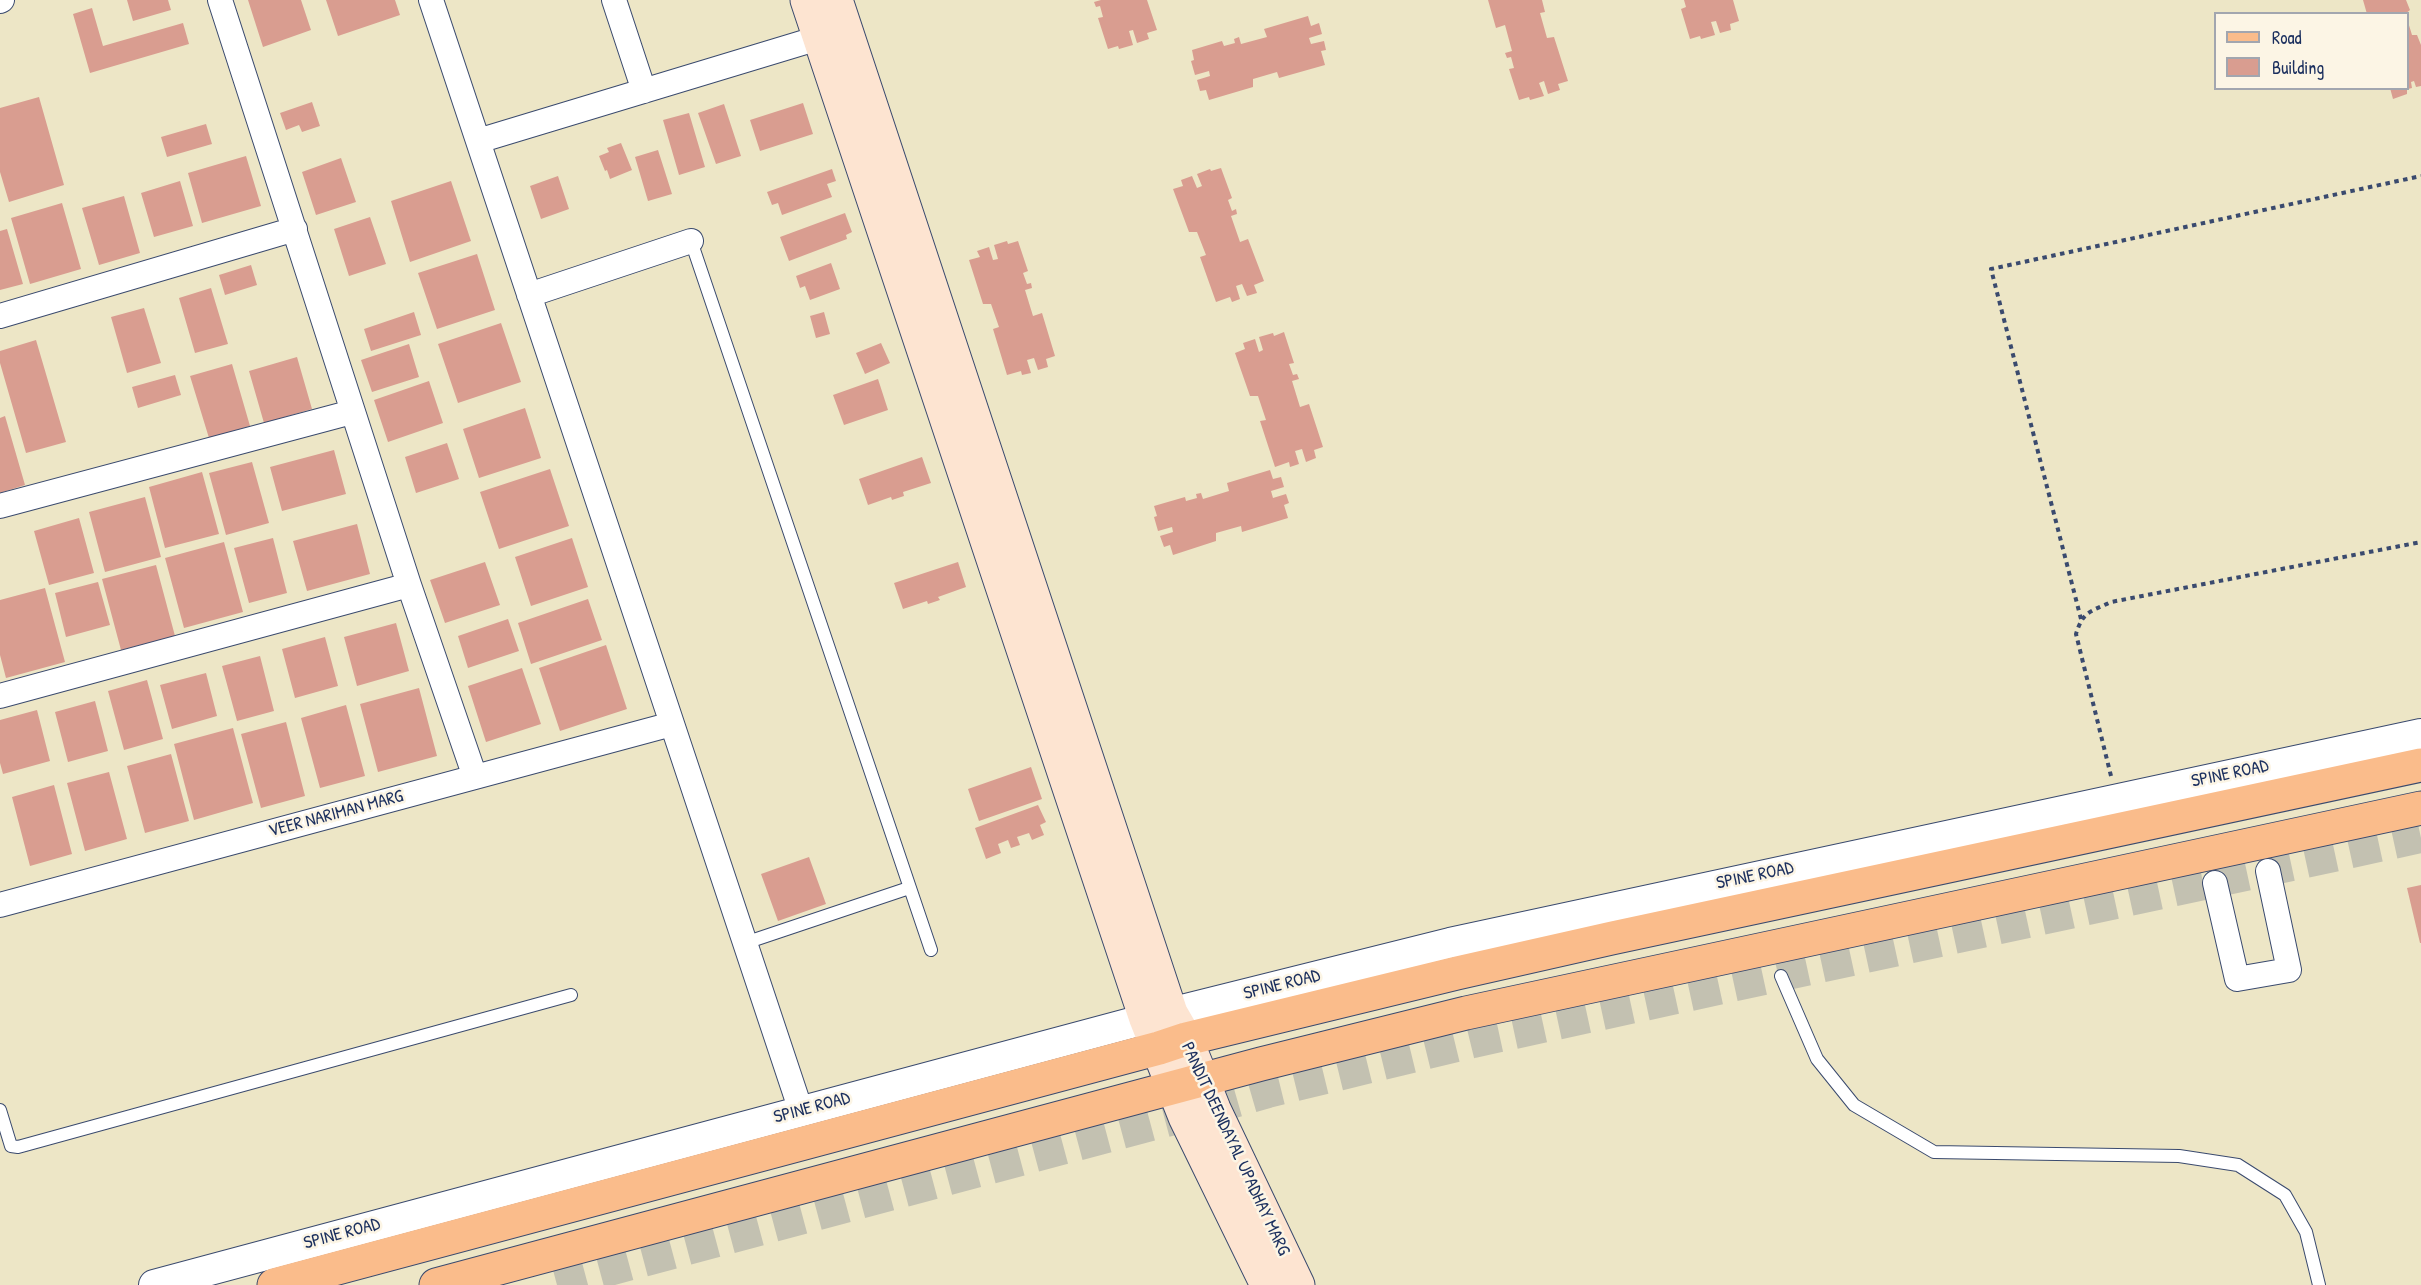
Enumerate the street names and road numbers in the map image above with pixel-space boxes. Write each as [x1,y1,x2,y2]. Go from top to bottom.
street label: SPINE ROAD [2189,755,2271,793]
street label: VEER NARIMAN MARG [266,786,406,842]
street label: SPINE ROAD [1714,857,1796,895]
street label: SPINE ROAD [1241,965,1323,1005]
street label: PANDIT DEENDAYAL UPADHAY MARG [1176,1039,1294,1259]
street label: SPINE ROAD [771,1087,853,1129]
street label: SPINE ROAD [301,1213,383,1255]

